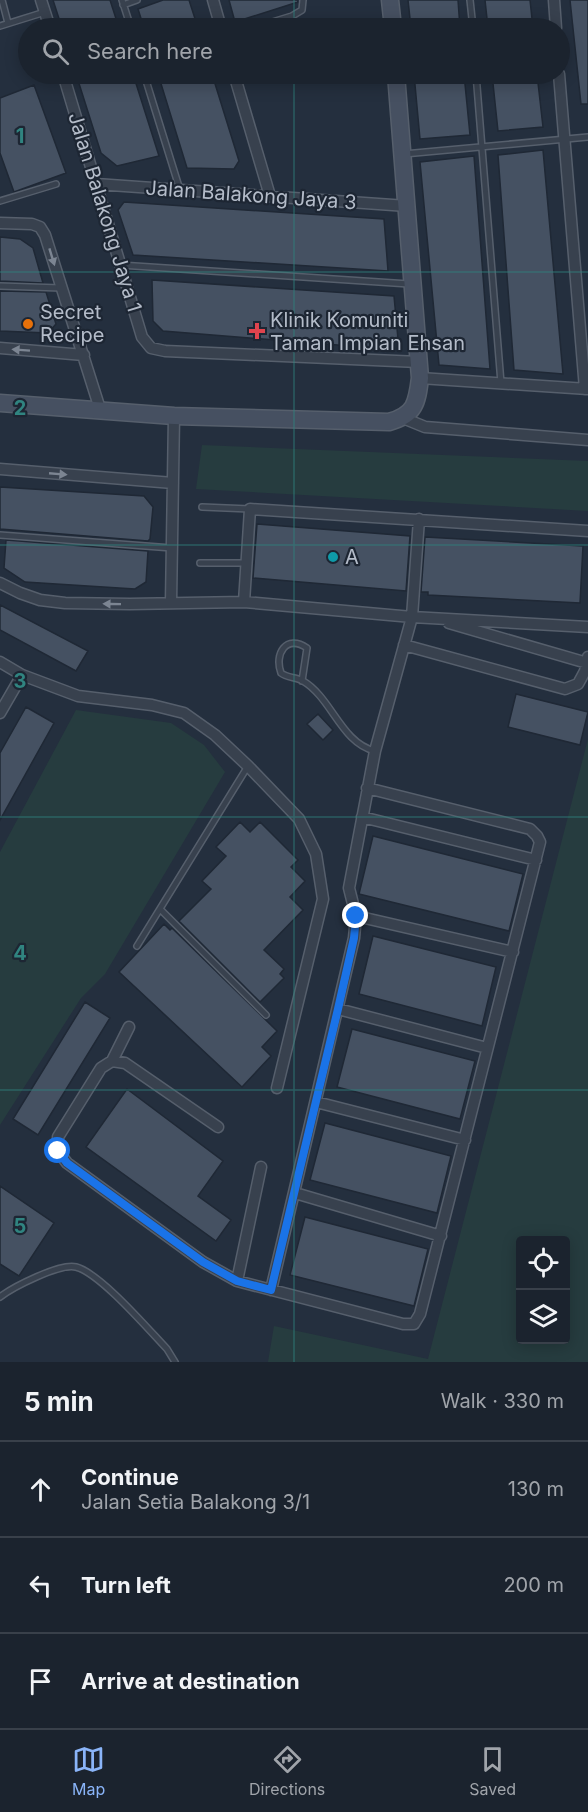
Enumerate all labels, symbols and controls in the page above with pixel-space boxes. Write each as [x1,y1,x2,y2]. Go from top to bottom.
search box [18,18,570,84]
icon: search [39,35,72,68]
text: Search here [87,38,213,64]
street label: Jalan Balakong Jaya 1 [63,109,147,315]
text: 1 [16,124,24,148]
street label: Jalan Balakong Jaya 3 [145,176,357,214]
one-way arrow [48,248,57,266]
place label: Secret Recipe [40,300,104,347]
place label: Klinik Komuniti Taman Impian Ehsan [270,308,465,355]
marker: Secret Recipe [21,317,35,331]
marker: Klinik Komuniti Taman Impian Ehsan [248,322,266,340]
one-way arrow [11,345,30,355]
text: 2 [14,396,26,420]
one-way arrow [49,469,68,479]
place label: A [345,545,359,569]
marker: A [326,550,340,564]
one-way arrow [103,599,122,609]
text: 3 [14,669,26,693]
route end [342,902,368,928]
text: 4 [13,941,27,965]
route start [44,1137,70,1163]
text: 5 [14,1214,26,1238]
map controls [516,1236,570,1344]
button: locate [516,1236,570,1290]
button: layers [516,1290,570,1344]
text: 5 min [24,1386,94,1417]
text: Walk · 330 m [441,1389,564,1413]
text: Continue [81,1464,179,1490]
icon: ahead [24,1473,57,1506]
text: 130 m [508,1477,564,1501]
text: Jalan Setia Balakong 3/1 [81,1490,310,1514]
icon: left [24,1569,57,1602]
text: Turn left [81,1572,171,1598]
text: 200 m [503,1573,564,1597]
icon: arrive [24,1665,57,1698]
text: Arrive at destination [81,1668,300,1694]
tab: Map [72,1743,105,1799]
tab: Directions [249,1743,325,1799]
tab: Saved [469,1743,516,1799]

